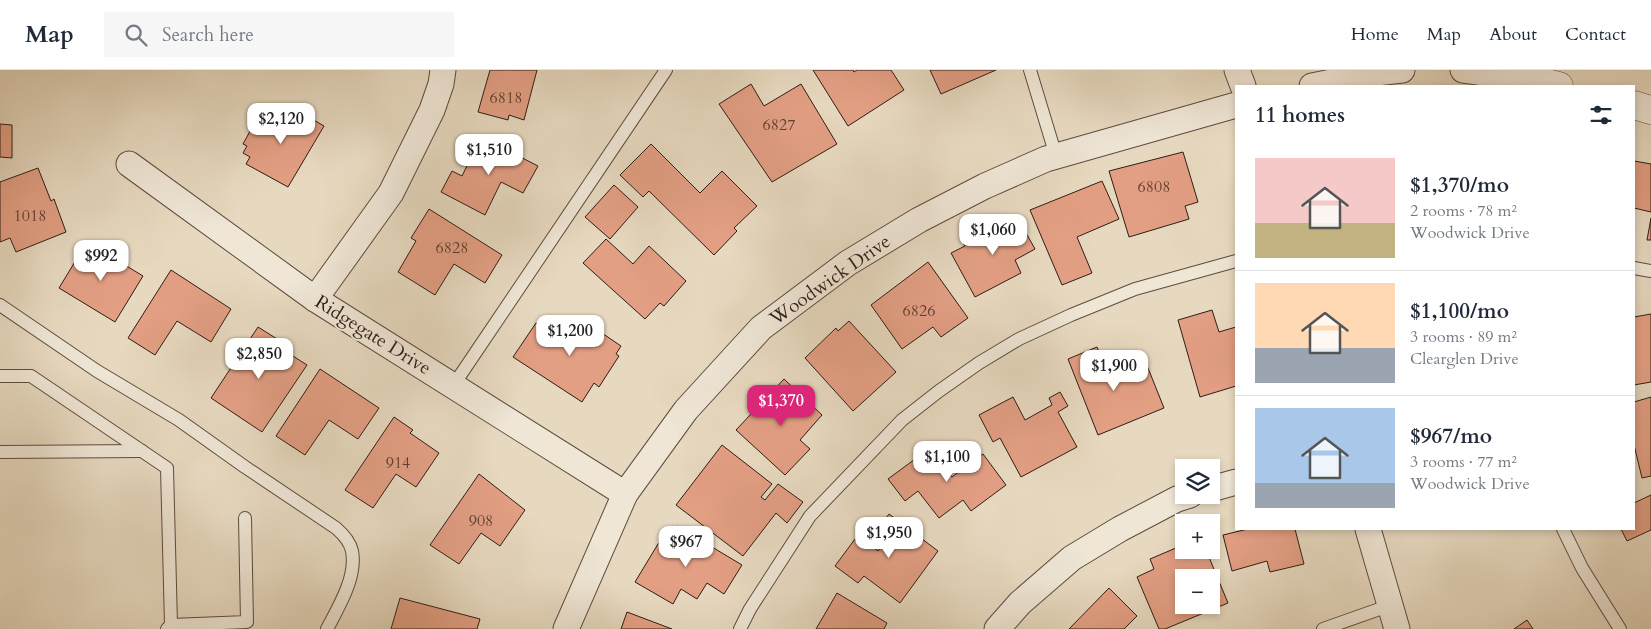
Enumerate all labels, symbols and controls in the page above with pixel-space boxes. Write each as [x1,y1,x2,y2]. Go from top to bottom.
search box [104,12,454,57]
text: Map [25,18,74,51]
icon: search [122,21,150,49]
text: Search here [162,22,254,48]
text: Home [1351,22,1399,47]
text: Map [1427,22,1461,47]
text: About [1489,22,1537,47]
text: Contact [1565,22,1626,47]
house number: 6818 [490,87,522,109]
text: 11 homes [1255,101,1345,130]
icon: filters [1587,101,1615,129]
pin: $2,120 [240,102,322,145]
text: $2,120 [258,108,304,130]
house number: 6827 [763,114,795,136]
pin: $1,510 [448,134,530,176]
text: $1,510 [466,139,512,161]
text: $1,370/mo [1410,171,1509,200]
house number: 6808 [1138,176,1170,198]
icon: home [1295,178,1355,238]
text: 2 rooms · 78 m² [1410,200,1517,222]
house number: 1018 [14,205,46,227]
pin: $1,060 [952,214,1034,256]
text: $1,060 [970,219,1016,241]
text: Woodwick Drive [1410,222,1530,244]
street label: Woodwick Drive [764,229,896,332]
house number: 6828 [436,237,468,259]
pin: $992 [71,240,131,282]
text: $992 [85,245,117,267]
street label: Ridgegate Drive [310,289,436,381]
text: $1,100/mo [1410,297,1509,326]
house number: 6826 [903,300,935,322]
icon: home [1295,303,1355,363]
pin: $1,200 [529,314,611,357]
text: $1,200 [547,320,593,342]
text: 3 rooms · 89 m² [1410,326,1517,348]
pin: $2,850 [218,338,300,380]
text: $2,850 [236,343,282,365]
text: Clearglen Drive [1410,348,1519,370]
pin: $1,900 [1073,350,1155,392]
text: $1,900 [1091,355,1137,377]
pin: $1,370 [740,384,822,427]
text: $1,370 [758,390,804,412]
text: $967/mo [1410,422,1492,451]
icon: home [1295,428,1355,488]
pin: $1,100 [906,440,988,483]
text: $1,100 [924,446,970,468]
text: 3 rooms · 77 m² [1410,451,1517,473]
house number: 914 [386,452,410,474]
map controls [1175,459,1220,614]
button: layers [1175,459,1220,504]
text: Woodwick Drive [1410,473,1530,495]
house number: 908 [469,510,493,532]
button: + [1175,514,1220,559]
pin: $1,950 [848,516,930,559]
text: $1,950 [866,522,912,544]
pin: $967 [656,526,716,568]
text: $967 [670,531,702,553]
button: − [1175,569,1220,614]

